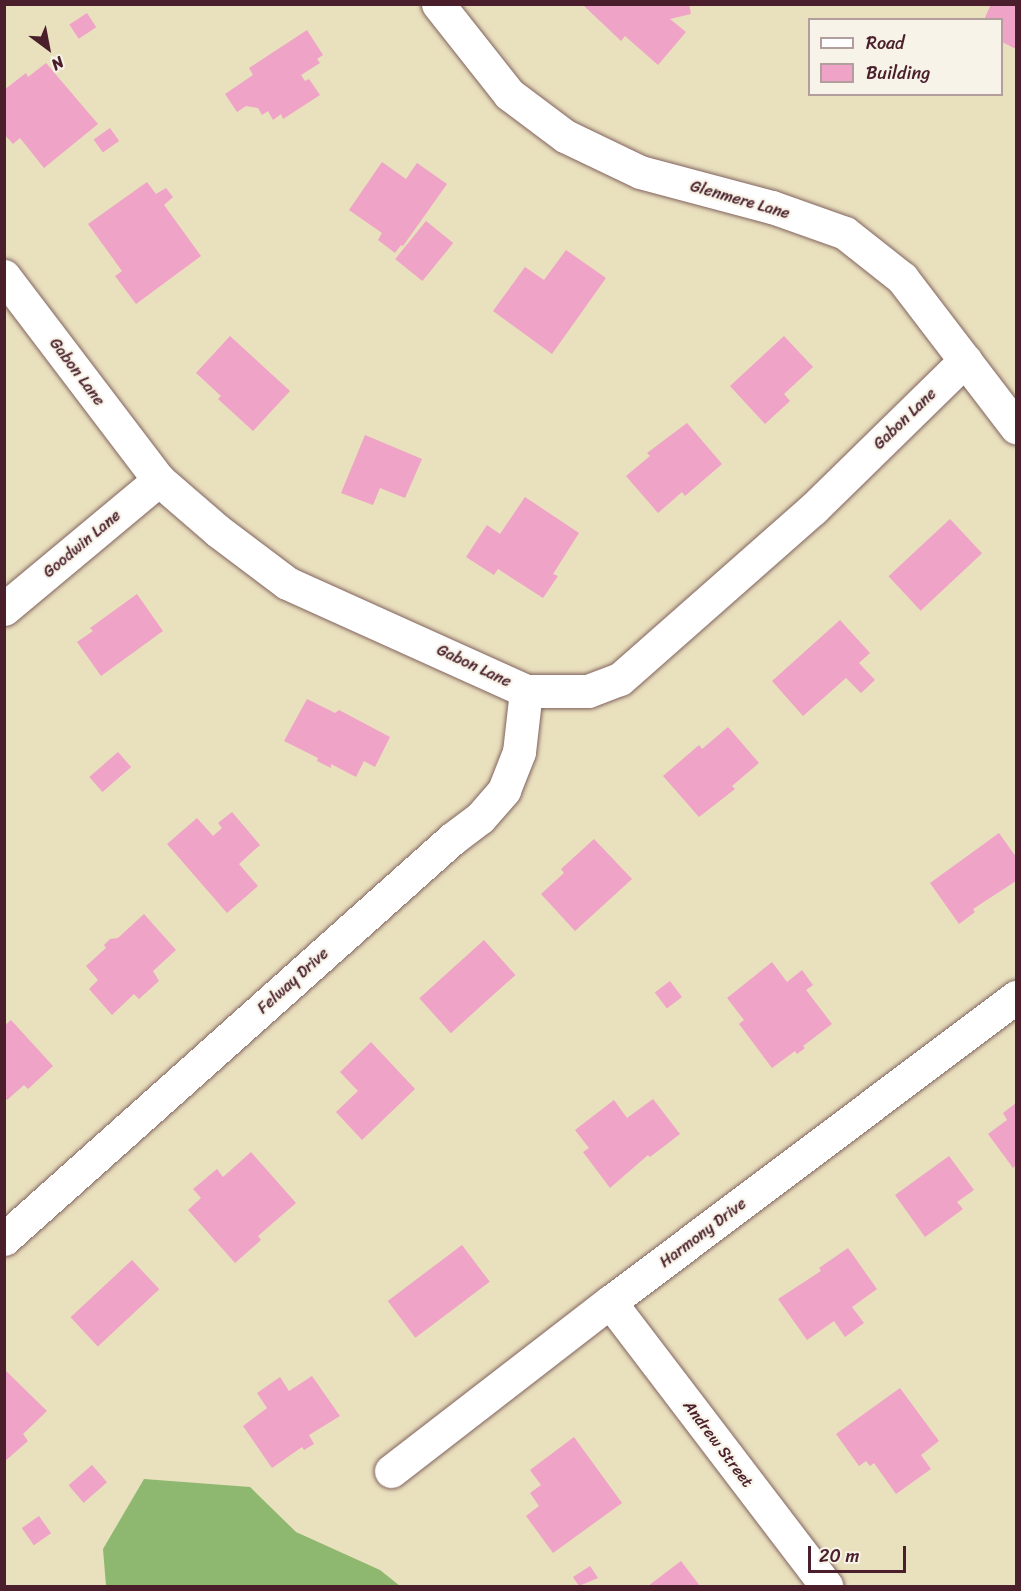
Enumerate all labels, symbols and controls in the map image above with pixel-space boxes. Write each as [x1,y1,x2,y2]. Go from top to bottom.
north arrow [18,18,78,78]
legend [808,18,1003,96]
text: Road [866,27,905,59]
text: N [45,48,70,79]
text: Building [866,57,930,89]
street label: Glenmere Lane [688,177,792,223]
street label: Gabon Lane [45,334,109,410]
street label: Gabon Lane [870,384,940,454]
street label: Goodwin Lane [39,506,125,582]
street label: Gabon Lane [434,640,514,692]
street label: Felway Drive [253,944,333,1018]
street label: Harmony Drive [656,1194,750,1272]
street label: Andrew Street [679,1397,757,1491]
scale bar [811,1534,908,1572]
text: 20 m [819,1540,859,1572]

